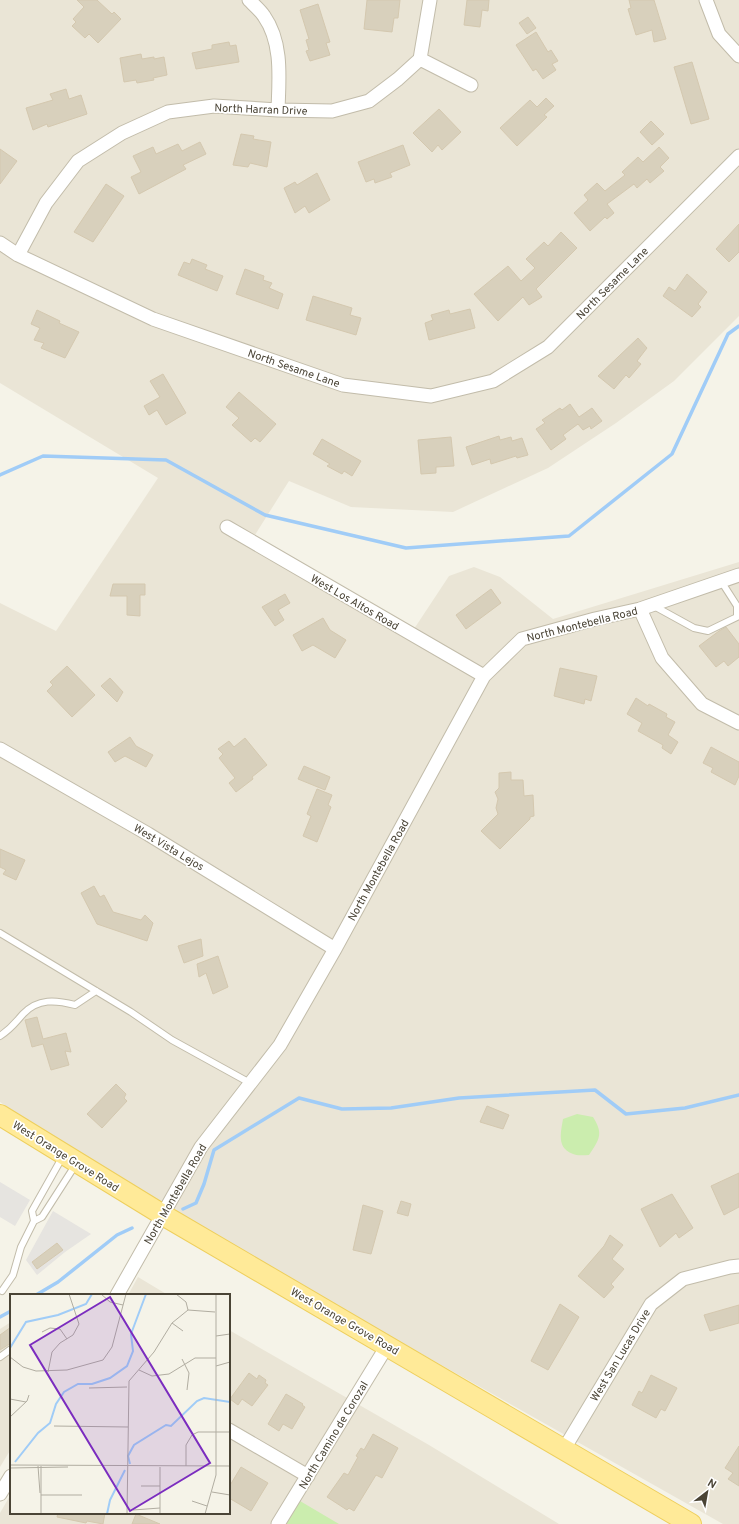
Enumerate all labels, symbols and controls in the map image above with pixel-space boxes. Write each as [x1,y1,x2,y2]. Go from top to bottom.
street label: North Harran Drive [214,101,308,119]
street label: North Sesame Lane [574,245,652,323]
street label: North Sesame Lane [246,347,342,391]
street label: West Los Altos Road [308,572,401,634]
street label: North Montebella Road [525,604,639,646]
street label: North Montebella Road [345,817,413,924]
street label: West Vista Lejos [131,821,206,874]
street label: West Orange Grove Road [10,1118,121,1195]
street label: North Montebella Road [141,1142,210,1247]
street label: West Orange Grove Road [288,1285,401,1359]
inset map [10,1294,230,1514]
street label: West San Lucas Drive [588,1307,654,1404]
street label: North Camino de Corozal [296,1379,372,1492]
north arrow [687,1472,727,1512]
text: N [705,1476,719,1492]

